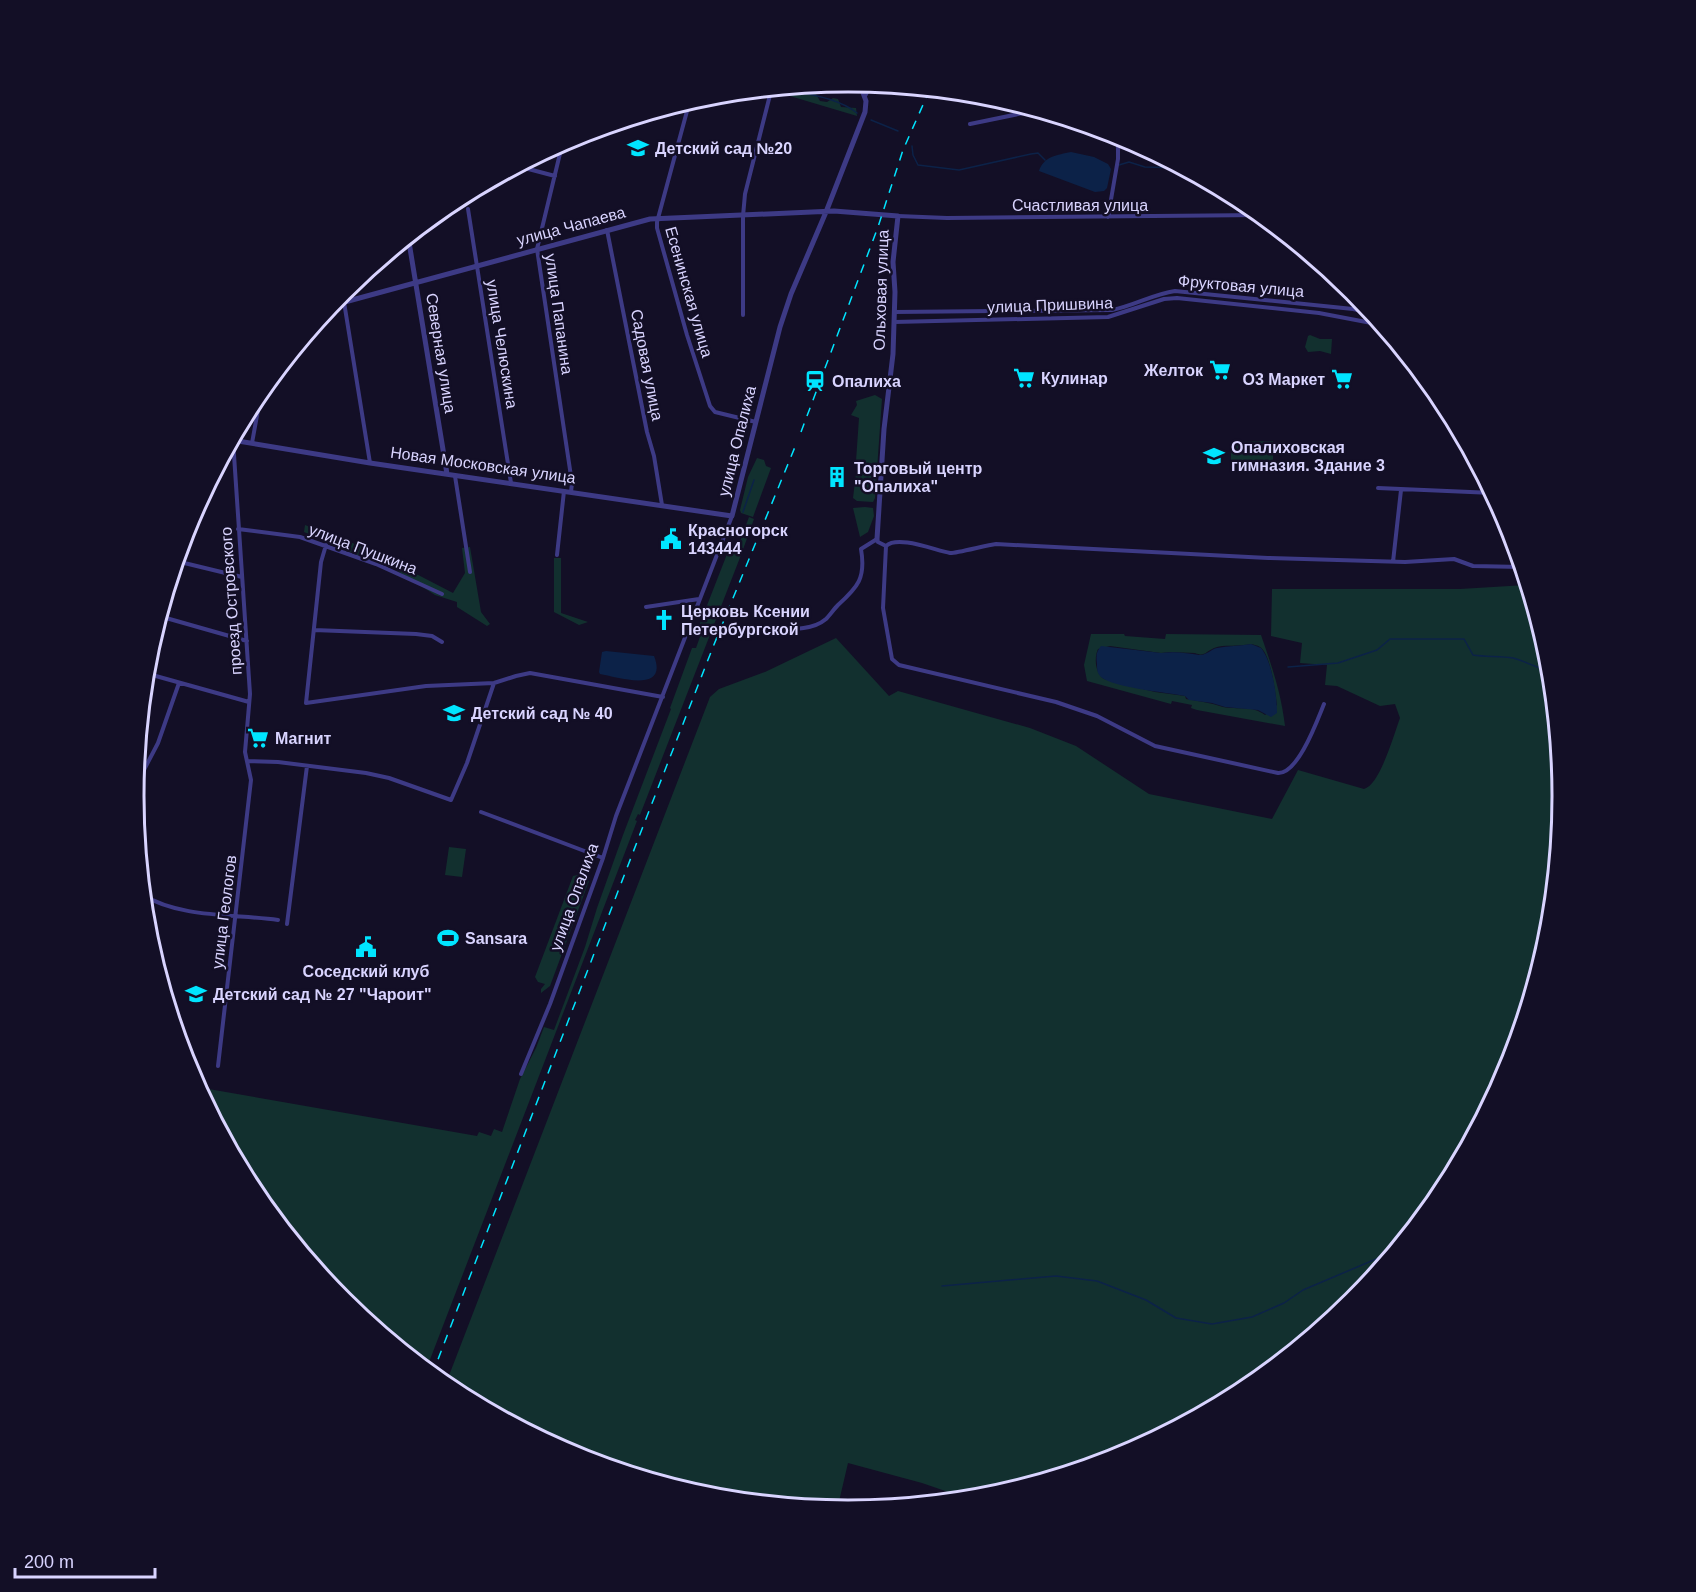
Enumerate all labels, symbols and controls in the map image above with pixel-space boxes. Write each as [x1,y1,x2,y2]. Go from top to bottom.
school or university icon: Детский сад №20 [626,136,650,160]
place label: Детский сад №20 [655,140,792,157]
street label: Счастливая улица [1012,197,1148,214]
street label: улица Чапаева [515,203,627,249]
street label: Есенинская улица [662,225,716,359]
street label: Ольховая улица [870,229,892,351]
street label: улица Папанина [542,252,576,376]
street label: Фруктовая улица [1177,272,1305,300]
street label: улица Челюскина [483,278,521,410]
street label: Северная улица [423,292,459,414]
street label: улица Пришвина [987,294,1113,316]
street label: Садовая улица [628,308,666,422]
supermarket icon: Желток [1208,358,1232,382]
place label: Желток [1143,362,1204,379]
supermarket icon: Кулинар [1012,366,1036,390]
supermarket icon: О3 Маркет [1330,367,1354,391]
station icon: Опалиха [803,369,827,393]
place label: Кулинар [1041,370,1108,387]
place label: О3 Маркет [1242,371,1325,388]
place label: Опалиха [832,373,901,390]
street label: улица Опалиха [715,384,759,498]
place label: Опалиховская гимназия. Здание 3 [1231,439,1385,474]
street label: Новая Московская улица [389,444,577,486]
school or university icon: Опалиховская гимназия. Здание 3 [1202,444,1226,468]
place label: Торговый центр "Опалиха" [854,460,983,495]
building icon: Торговый центр "Опалиха" [825,465,849,489]
street label: улица Пушкина [307,521,420,577]
place label: Красногорск 143444 [688,522,789,557]
street label: проезд Островского [217,526,245,675]
public building icon: Красногорск 143444 [659,527,683,551]
place label: Церковь Ксении Петербургской [681,603,810,638]
church icon: Церковь Ксении Петербургской [652,608,676,632]
school or university icon: Детский сад № 40 [442,701,466,725]
place label: Детский сад № 40 [471,705,613,722]
supermarket icon: Магнит [246,726,270,750]
place label: Магнит [275,730,332,747]
street label: улица Опалиха [547,841,601,953]
street label: улица Геологов [209,854,239,970]
sports icon: Sansara [436,926,460,950]
place label: Sansara [465,930,527,947]
public building icon: Соседский клуб [354,935,378,959]
place label: Соседский клуб [303,963,430,980]
school or university icon: Детский сад № 27 "Чароит" [184,982,208,1006]
place label: Детский сад № 27 "Чароит" [213,986,432,1003]
scale bar [15,1541,154,1579]
text: 200 m [24,1552,74,1572]

